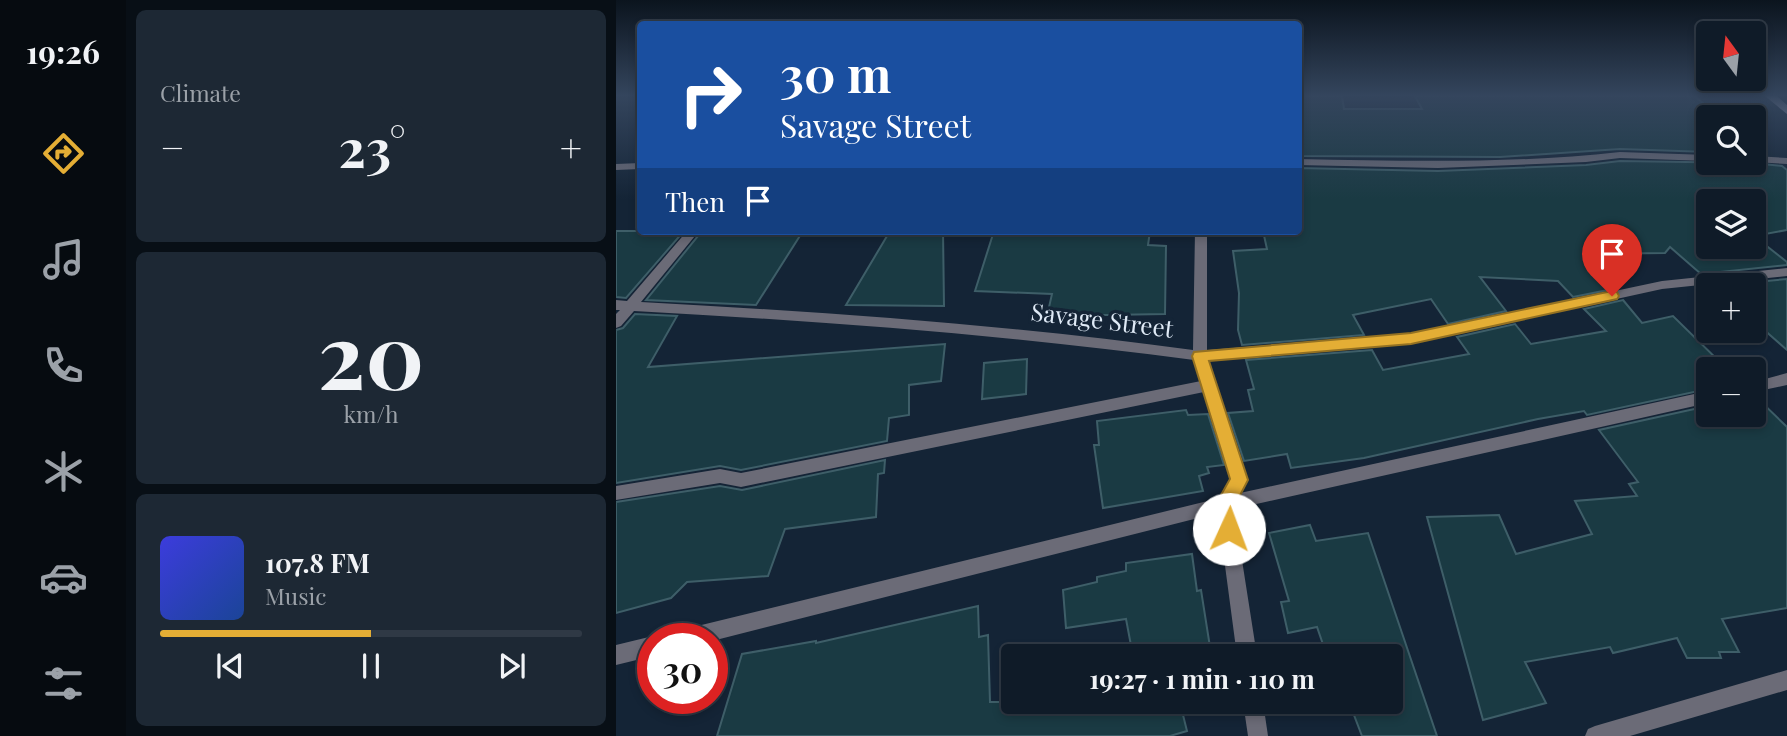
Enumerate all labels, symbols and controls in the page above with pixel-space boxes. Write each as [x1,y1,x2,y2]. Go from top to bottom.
north arrow [1696,21,1766,91]
map controls [1696,21,1766,427]
text: 19:26 [26,29,100,72]
text: 30 m [780,40,891,105]
icon: right [665,49,756,140]
text: Climate [160,77,241,108]
text: Savage Street [780,103,971,146]
button: search [1696,105,1766,175]
text: 23° [339,112,406,181]
text: − [160,121,185,172]
text: + [560,121,582,172]
icon: directions [39,129,88,178]
icon: arrive [739,182,777,220]
text: Then [665,184,725,219]
button: layers [1696,189,1766,259]
pin [1582,224,1642,296]
icon: music [39,235,88,284]
icon: arrive [1593,235,1631,273]
button: + [1696,273,1766,343]
text: 20 [318,292,424,413]
street label: Savage Street [1029,294,1176,344]
icon: phone [39,341,88,390]
button: − [1696,357,1766,427]
text: km/h [343,398,399,429]
icon: climate [39,447,88,496]
position arrow [1192,492,1266,566]
text: 107.8 FM [265,545,370,580]
icon: car [39,553,88,602]
text: Music [265,580,326,611]
speed limit sign: 30 [637,623,728,714]
icon: previous [211,647,249,685]
icon: pause [352,647,390,685]
icon: next [493,647,531,685]
icon: filters [39,659,88,708]
text: 19:27 · 1 min · 110 m [1089,661,1315,696]

